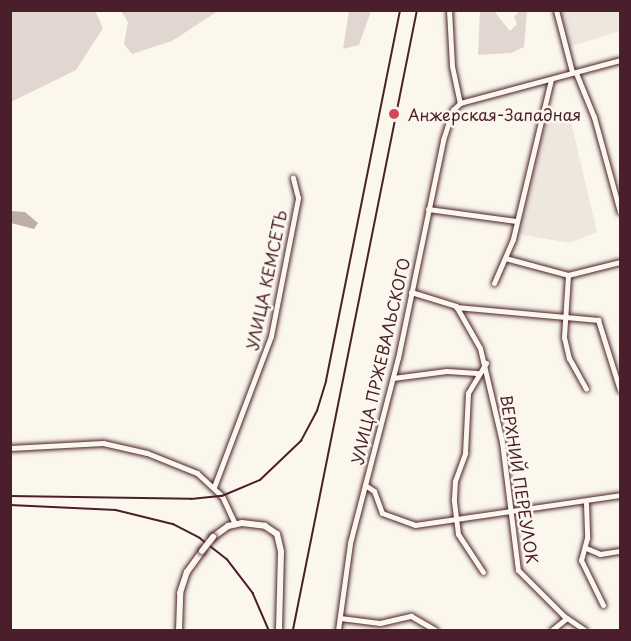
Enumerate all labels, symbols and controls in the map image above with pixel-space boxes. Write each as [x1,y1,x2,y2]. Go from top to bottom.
place label: Анжерская-Западная [408,104,581,124]
marker: Анжерская-Западная [385,105,403,123]
street label: УЛИЦА КЕМСЕТЬ [242,208,290,352]
street label: УЛИЦА ПРЖЕВАЛЬСКОГО [347,255,413,467]
street label: ВЕРХНИЙ ПЕРЕУЛОК [497,393,543,565]

